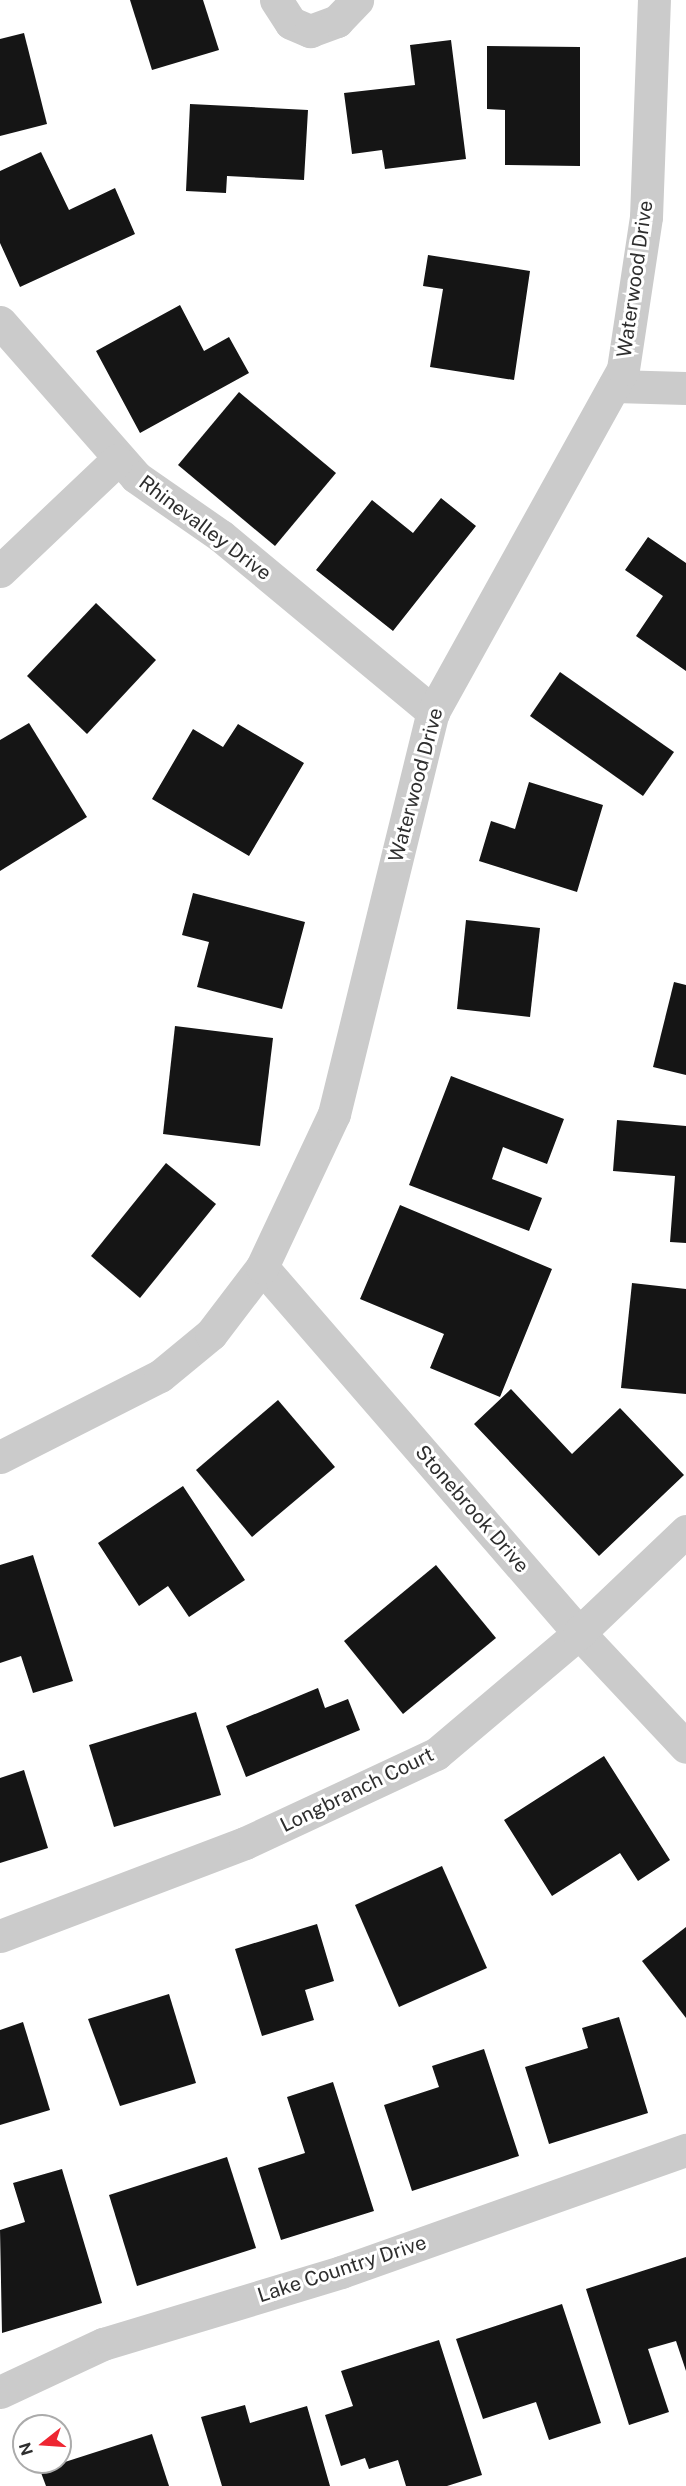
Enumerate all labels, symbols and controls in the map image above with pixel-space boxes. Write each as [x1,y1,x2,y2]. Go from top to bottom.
street label: Waterwood Drive [612,199,658,359]
street label: Rhinevalley Drive [134,470,276,586]
street label: Waterwood Drive [384,705,448,865]
street label: Stonebrook Drive [410,1440,534,1578]
street label: Longbranch Court [276,1742,438,1838]
street label: Lake Country Drive [254,2230,430,2308]
north arrow [12,2414,72,2474]
text: N [15,2440,37,2458]

